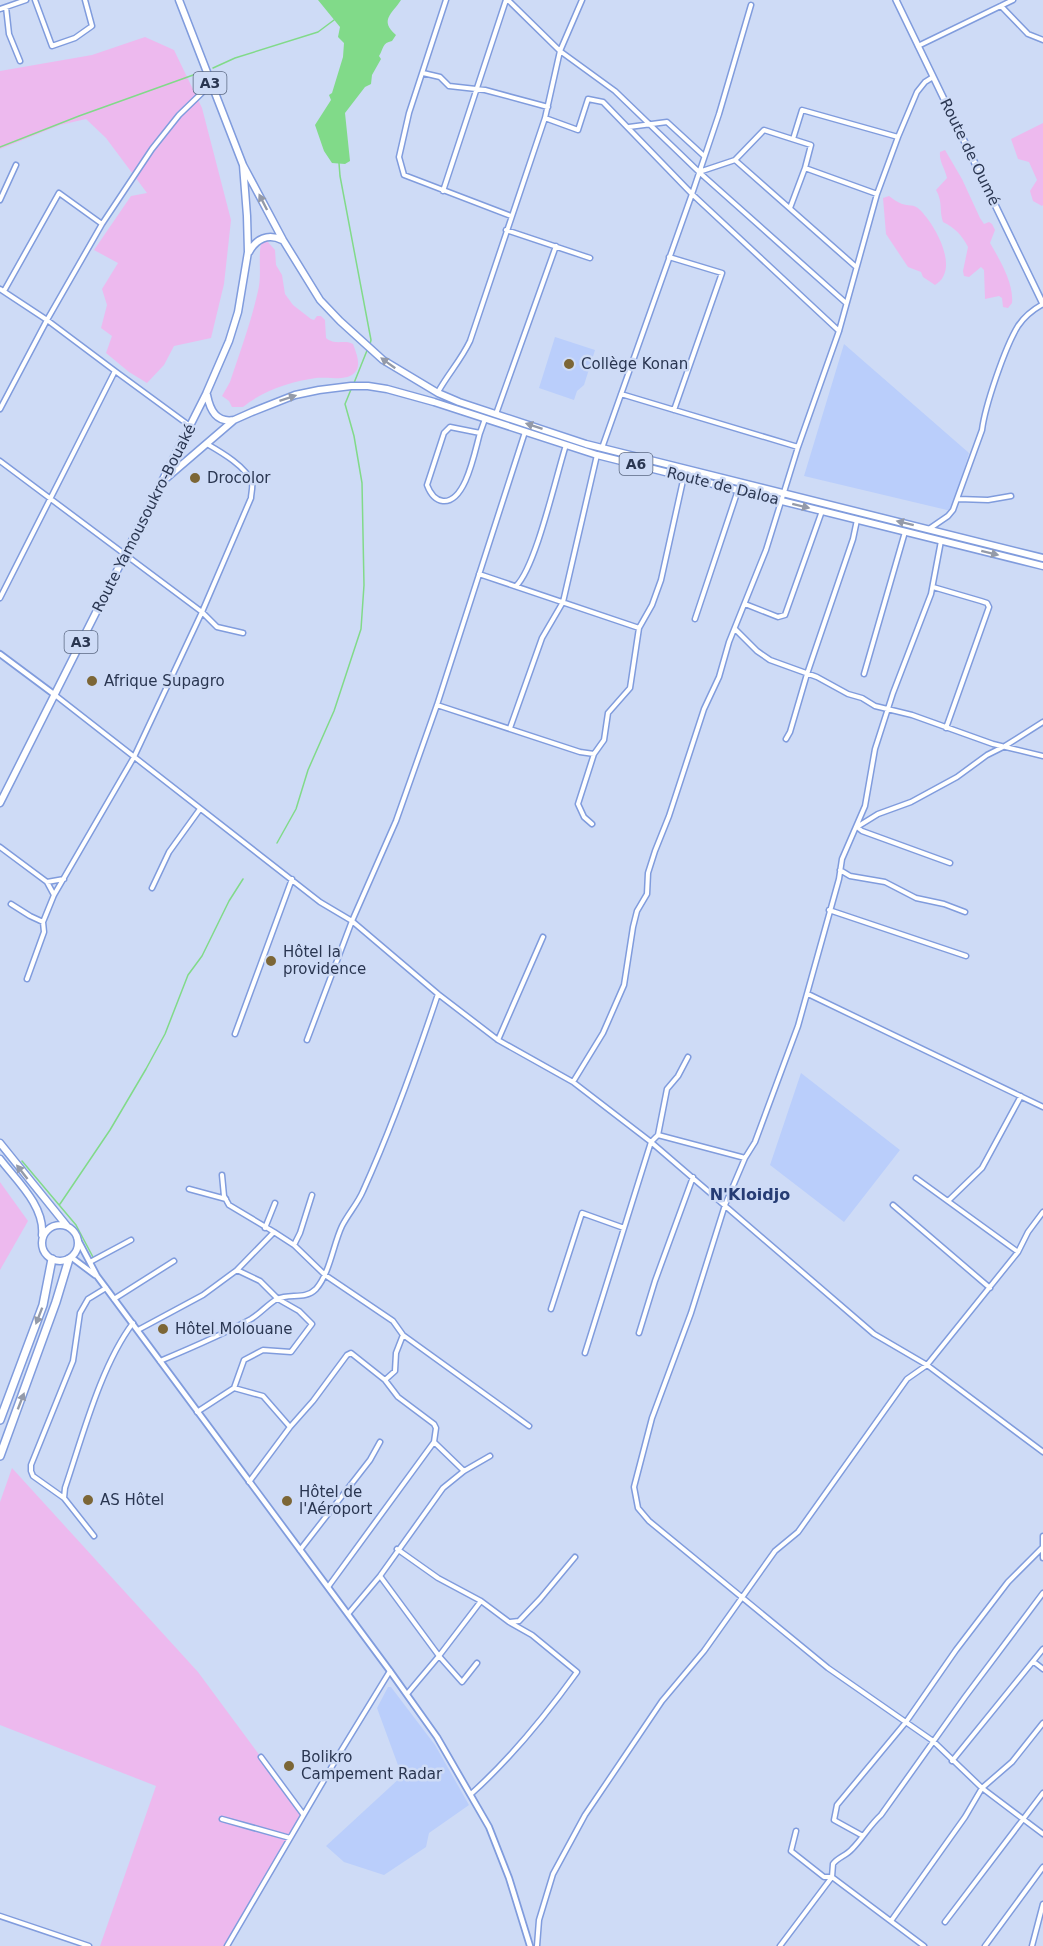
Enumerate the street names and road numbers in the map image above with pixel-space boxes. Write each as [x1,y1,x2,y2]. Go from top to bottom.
road number: A3 [194,72,226,94]
street label: Route de Oumé [936,95,1004,209]
street label: Route Yamousoukro-Bouaké [89,421,199,615]
road number: A6 [620,453,652,475]
street label: Route de Daloa [665,463,781,509]
road number: A3 [64,631,98,653]

